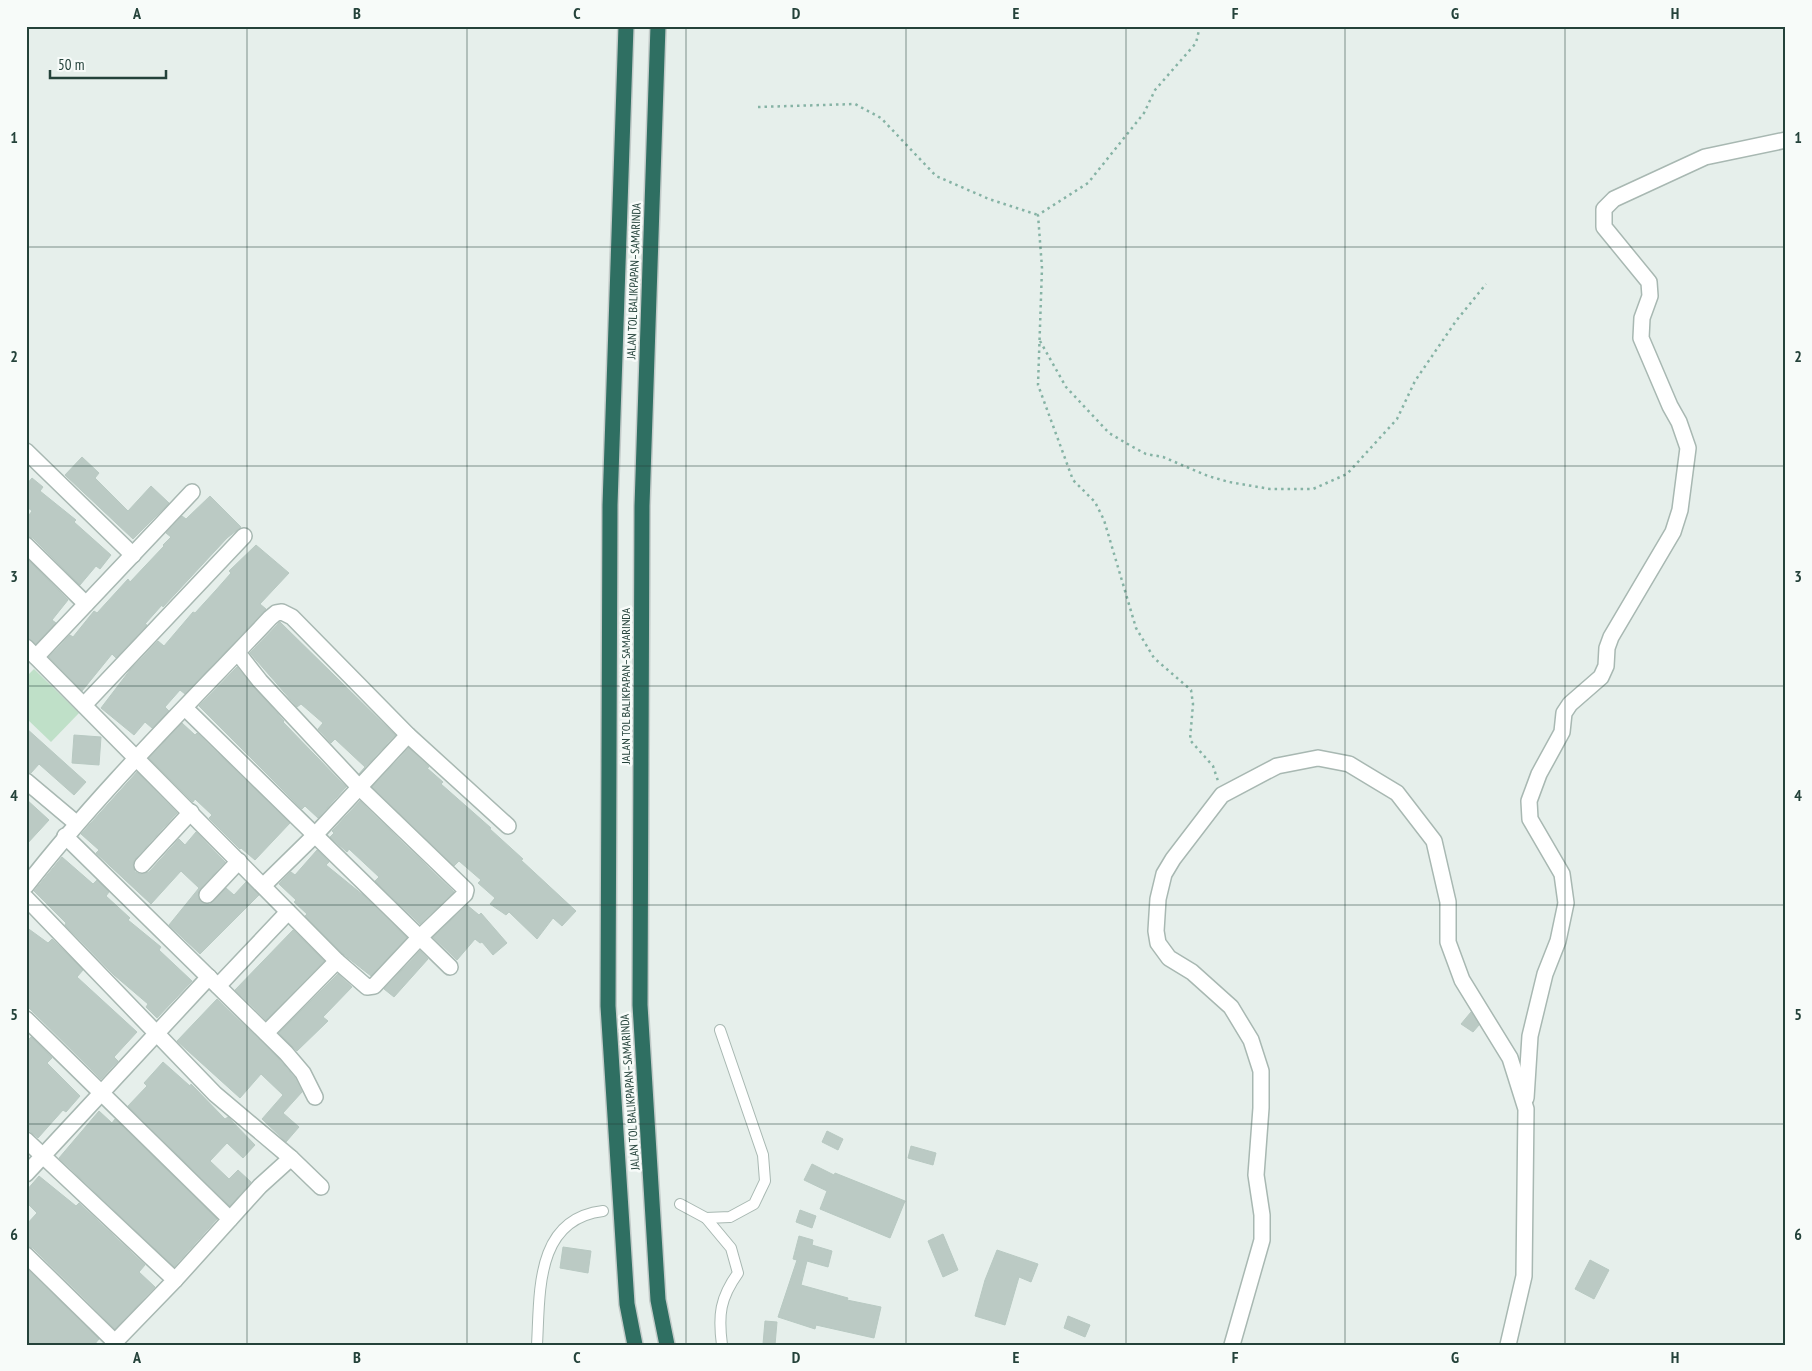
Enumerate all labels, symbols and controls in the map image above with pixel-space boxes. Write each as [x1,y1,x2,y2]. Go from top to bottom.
text: A [132,3,142,23]
text: B [353,3,361,23]
text: C [573,3,581,23]
text: D [792,3,801,23]
text: E [1013,3,1020,23]
text: F [1232,3,1239,23]
text: G [1451,3,1459,23]
text: H [1671,3,1679,23]
scale bar [50,48,166,80]
text: 50 m [58,55,84,74]
text: 1 [10,127,18,147]
text: 1 [1794,127,1802,147]
street label: JALAN TOL BALIKPAPAN–SAMARINDA [623,202,644,360]
text: 2 [10,346,18,366]
text: 2 [1794,346,1802,366]
text: 3 [10,566,18,586]
text: 3 [1794,566,1802,586]
street label: JALAN TOL BALIKPAPAN–SAMARINDA [618,608,633,765]
text: 4 [10,785,18,805]
text: 4 [1794,785,1802,805]
text: 5 [10,1004,18,1024]
text: 5 [1794,1004,1802,1024]
street label: JALAN TOL BALIKPAPAN–SAMARINDA [617,1013,643,1171]
text: 6 [10,1224,18,1244]
text: 6 [1794,1224,1802,1244]
text: A [132,1347,142,1367]
text: B [353,1347,361,1367]
text: C [573,1347,581,1367]
text: D [792,1347,801,1367]
text: E [1013,1347,1020,1367]
text: F [1232,1347,1239,1367]
text: G [1451,1347,1459,1367]
text: H [1671,1347,1679,1367]

